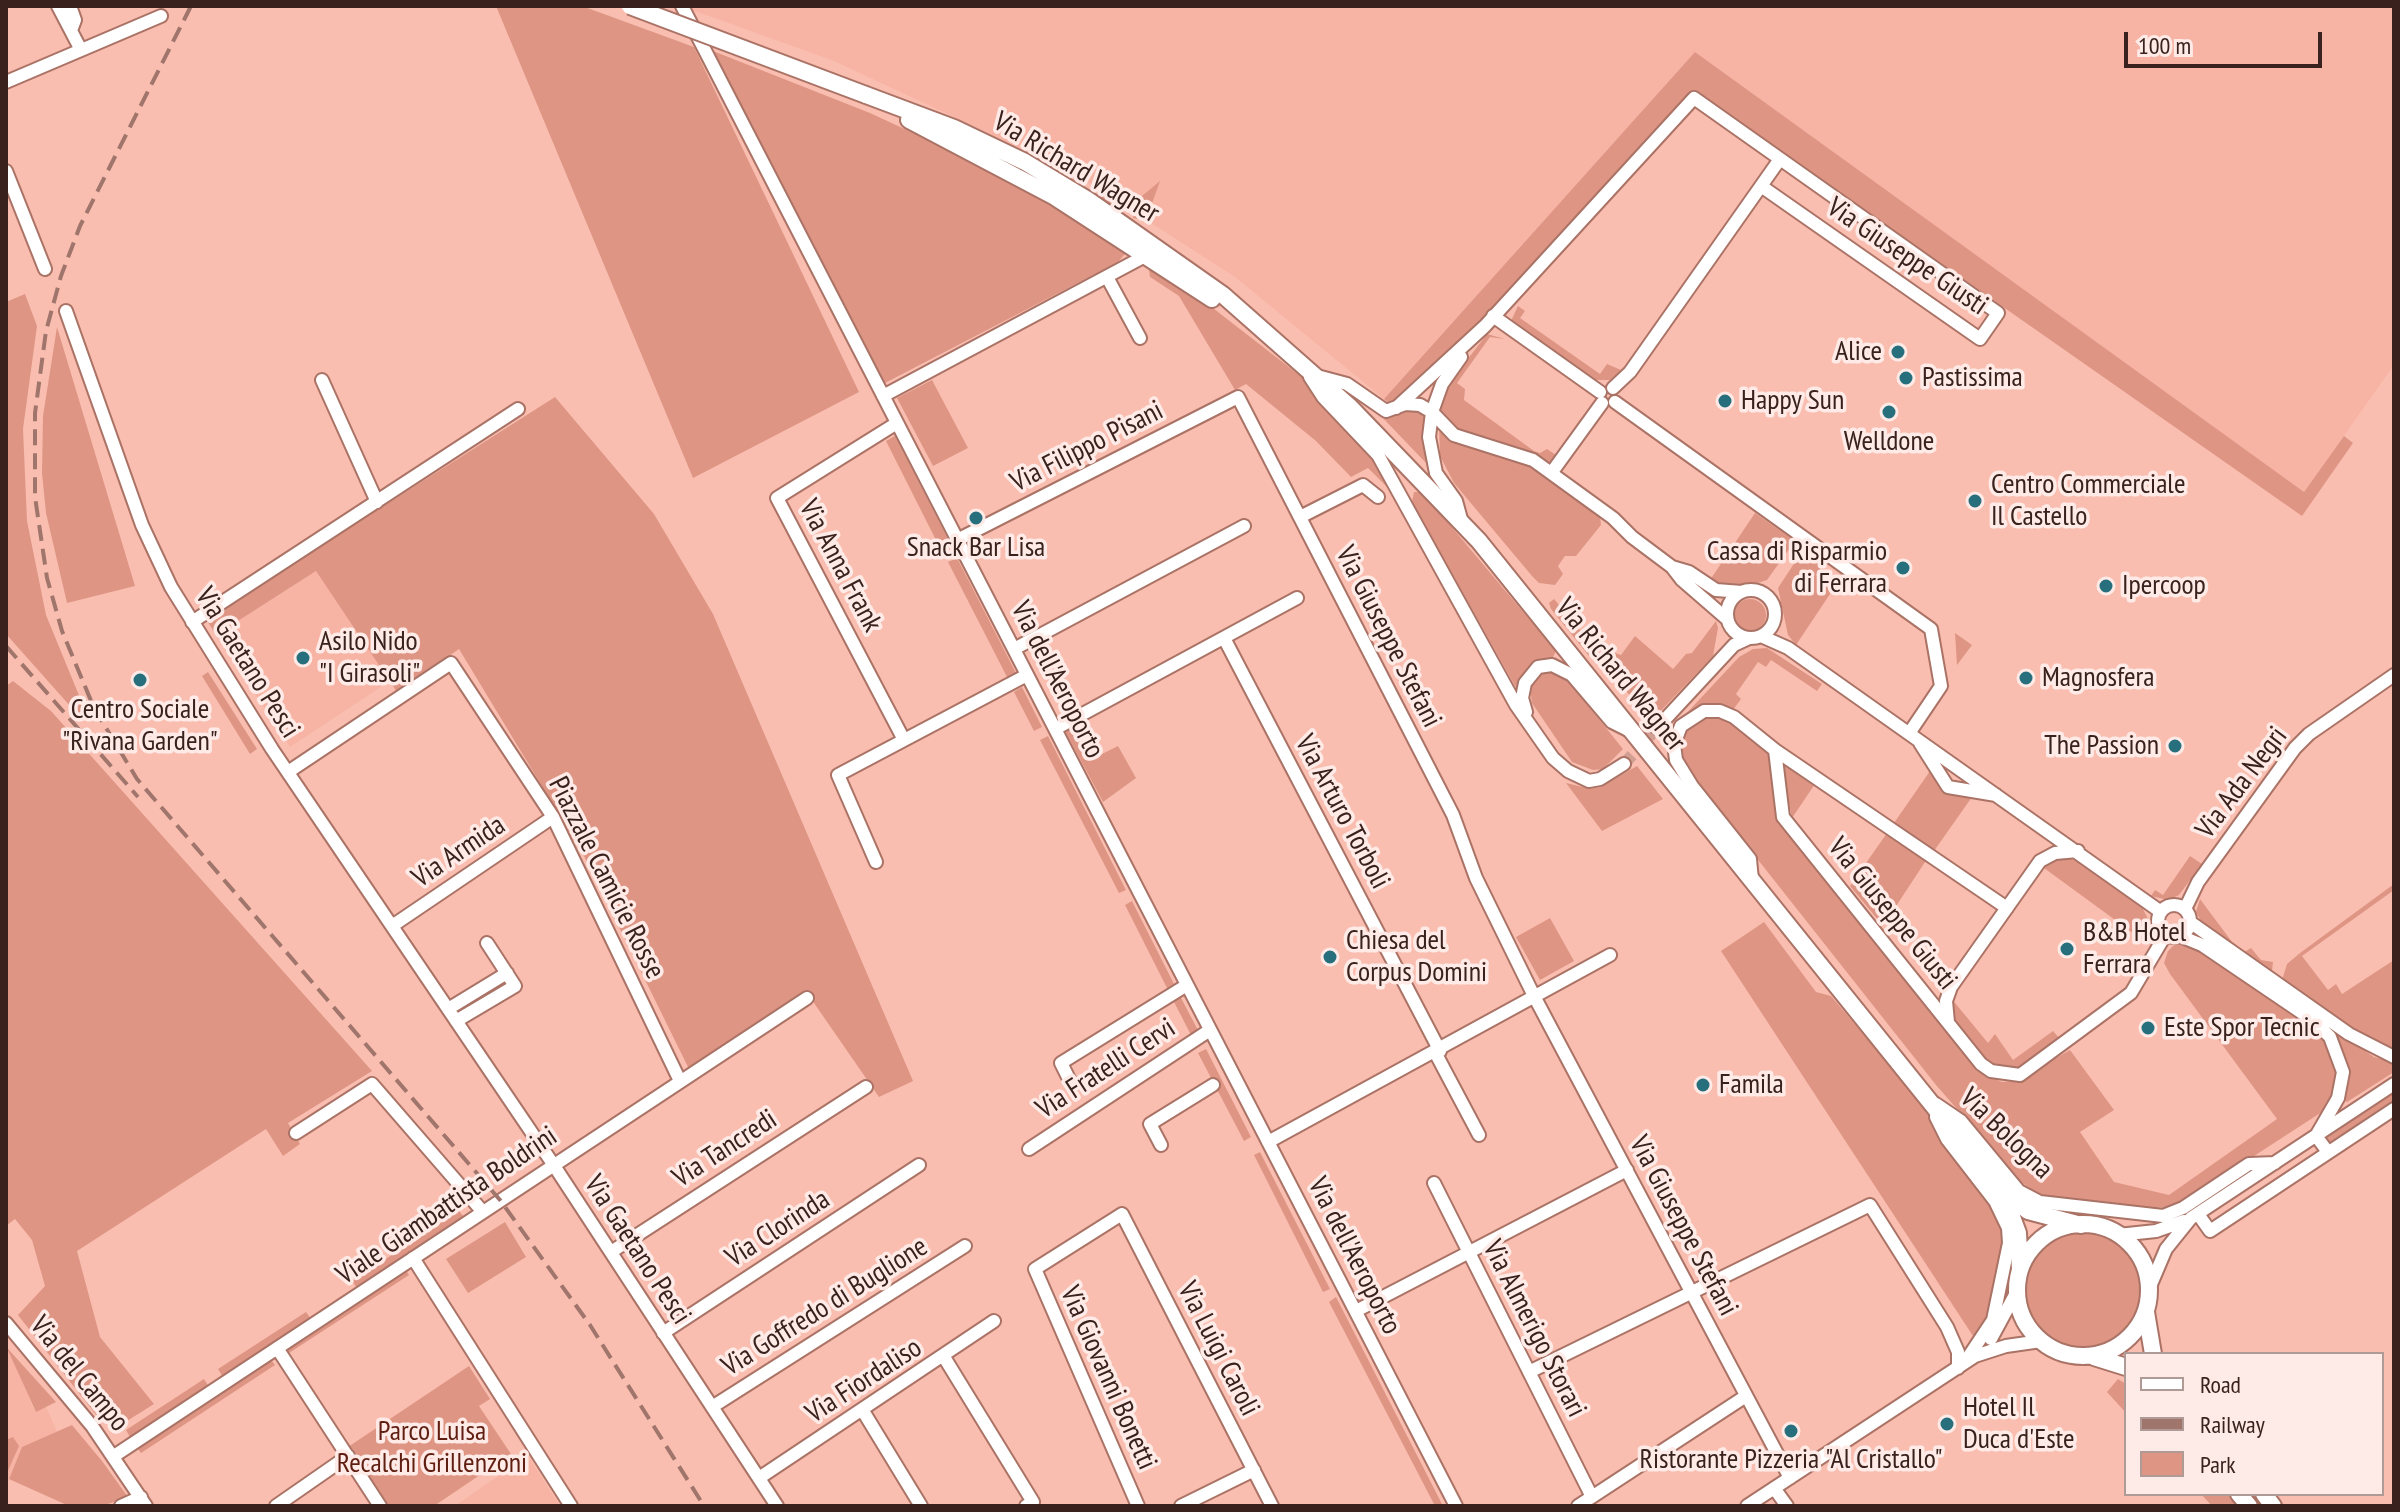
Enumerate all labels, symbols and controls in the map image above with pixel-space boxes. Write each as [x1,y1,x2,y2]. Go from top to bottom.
scale bar [2128,16,2326,66]
text: 100 m [2138,30,2191,61]
street label: Via Richard Wagner [987,105,1165,231]
street label: Via Giuseppe Giusti [1820,191,1994,323]
place label: Alice [1835,335,1882,369]
marker: Alice [1889,343,1907,361]
place label: Pastissima [1922,361,2023,395]
marker: Pastissima [1897,369,1915,387]
place label: Happy Sun [1741,384,1844,418]
marker: Happy Sun [1716,392,1734,410]
street label: Via Filippo Pisani [1005,394,1169,500]
marker: Welldone [1880,403,1898,421]
place label: Welldone [1844,425,1934,459]
place label: Centro Commerciale Il Castello [1991,468,2185,534]
marker: Centro Commerciale Il Castello [1966,492,1984,510]
street label: Via Anna Frank [791,494,889,638]
marker: Snack Bar Lisa [967,509,985,527]
place label: Snack Bar Lisa [907,531,1045,565]
place label: Cassa di Risparmio di Ferrara [1707,535,1887,601]
street label: Via Giuseppe Stefani [1328,541,1448,733]
marker: Cassa di Risparmio di Ferrara [1894,559,1912,577]
place label: Ipercoop [2122,569,2206,603]
marker: Ipercoop [2097,577,2115,595]
street label: Via Gaetano Pesci [187,582,307,744]
street label: Via Richard Wagner [1548,592,1692,758]
street label: Via dell'Aeroporto [1003,596,1111,764]
place label: Asilo Nido "I Girasoli" [319,625,420,691]
marker: Asilo Nido "I Girasoli" [294,649,312,667]
place label: Magnosfera [2042,661,2154,695]
marker: Magnosfera [2017,669,2035,687]
marker: Centro Sociale "Rivana Garden" [131,671,149,689]
place label: Centro Sociale "Rivana Garden" [62,693,218,759]
street label: Via Ada Negri [2189,721,2295,845]
street label: Via Arturo Torboli [1287,729,1397,895]
place label: The Passion [2044,729,2159,763]
marker: The Passion [2166,737,2184,755]
street label: Piazzale Camicie Rosse [541,772,671,984]
street label: Via Armida [406,809,512,895]
street label: Via Giuseppe Giusti [1820,831,1964,997]
place label: B&B Hotel Ferrara [2083,916,2186,982]
place label: Chiesa del Corpus Domini [1346,924,1487,990]
marker: B&B Hotel Ferrara [2058,940,2076,958]
marker: Chiesa del Corpus Domini [1321,948,1339,966]
place label: Este Spor Tecnic [2164,1011,2320,1045]
street label: Via Fratelli Cervi [1030,1012,1182,1126]
marker: Este Spor Tecnic [2139,1019,2157,1037]
place label: Famila [1719,1068,1784,1102]
marker: Famila [1694,1076,1712,1094]
street label: Via Bologna [1953,1082,2059,1186]
street label: Via Tancredi [667,1103,783,1195]
street label: Viale Giambattista Boldrini [330,1120,564,1292]
street label: Via Giuseppe Stefani [1621,1130,1745,1322]
street label: Via Gaetano Pesci [576,1169,698,1331]
street label: Via dell'Aeroporto [1300,1172,1408,1340]
street label: Via Clorinda [720,1183,836,1275]
street label: Via Goffredo di Buglione [716,1230,934,1384]
street label: Via Almerigo Storari [1475,1235,1593,1423]
street label: Via Luigi Caroli [1170,1276,1266,1422]
street label: Via Giovanni Bonetti [1053,1281,1163,1475]
street label: Via del Campo [22,1310,136,1438]
street label: Via Fiordaliso [800,1331,928,1431]
legend [2124,1352,2384,1496]
text: Road [2200,1369,2241,1400]
place label: Hotel Il Duca d'Este [1963,1391,2075,1457]
text: Railway [2200,1409,2265,1440]
park label: Parco Luisa Recalchi Grillenzoni [337,1415,527,1481]
marker: Hotel Il Duca d'Este [1938,1415,1956,1433]
marker: Ristorante Pizzeria "Al Cristallo" [1782,1422,1800,1440]
place label: Ristorante Pizzeria "Al Cristallo" [1639,1443,1943,1477]
text: Park [2200,1449,2236,1480]

